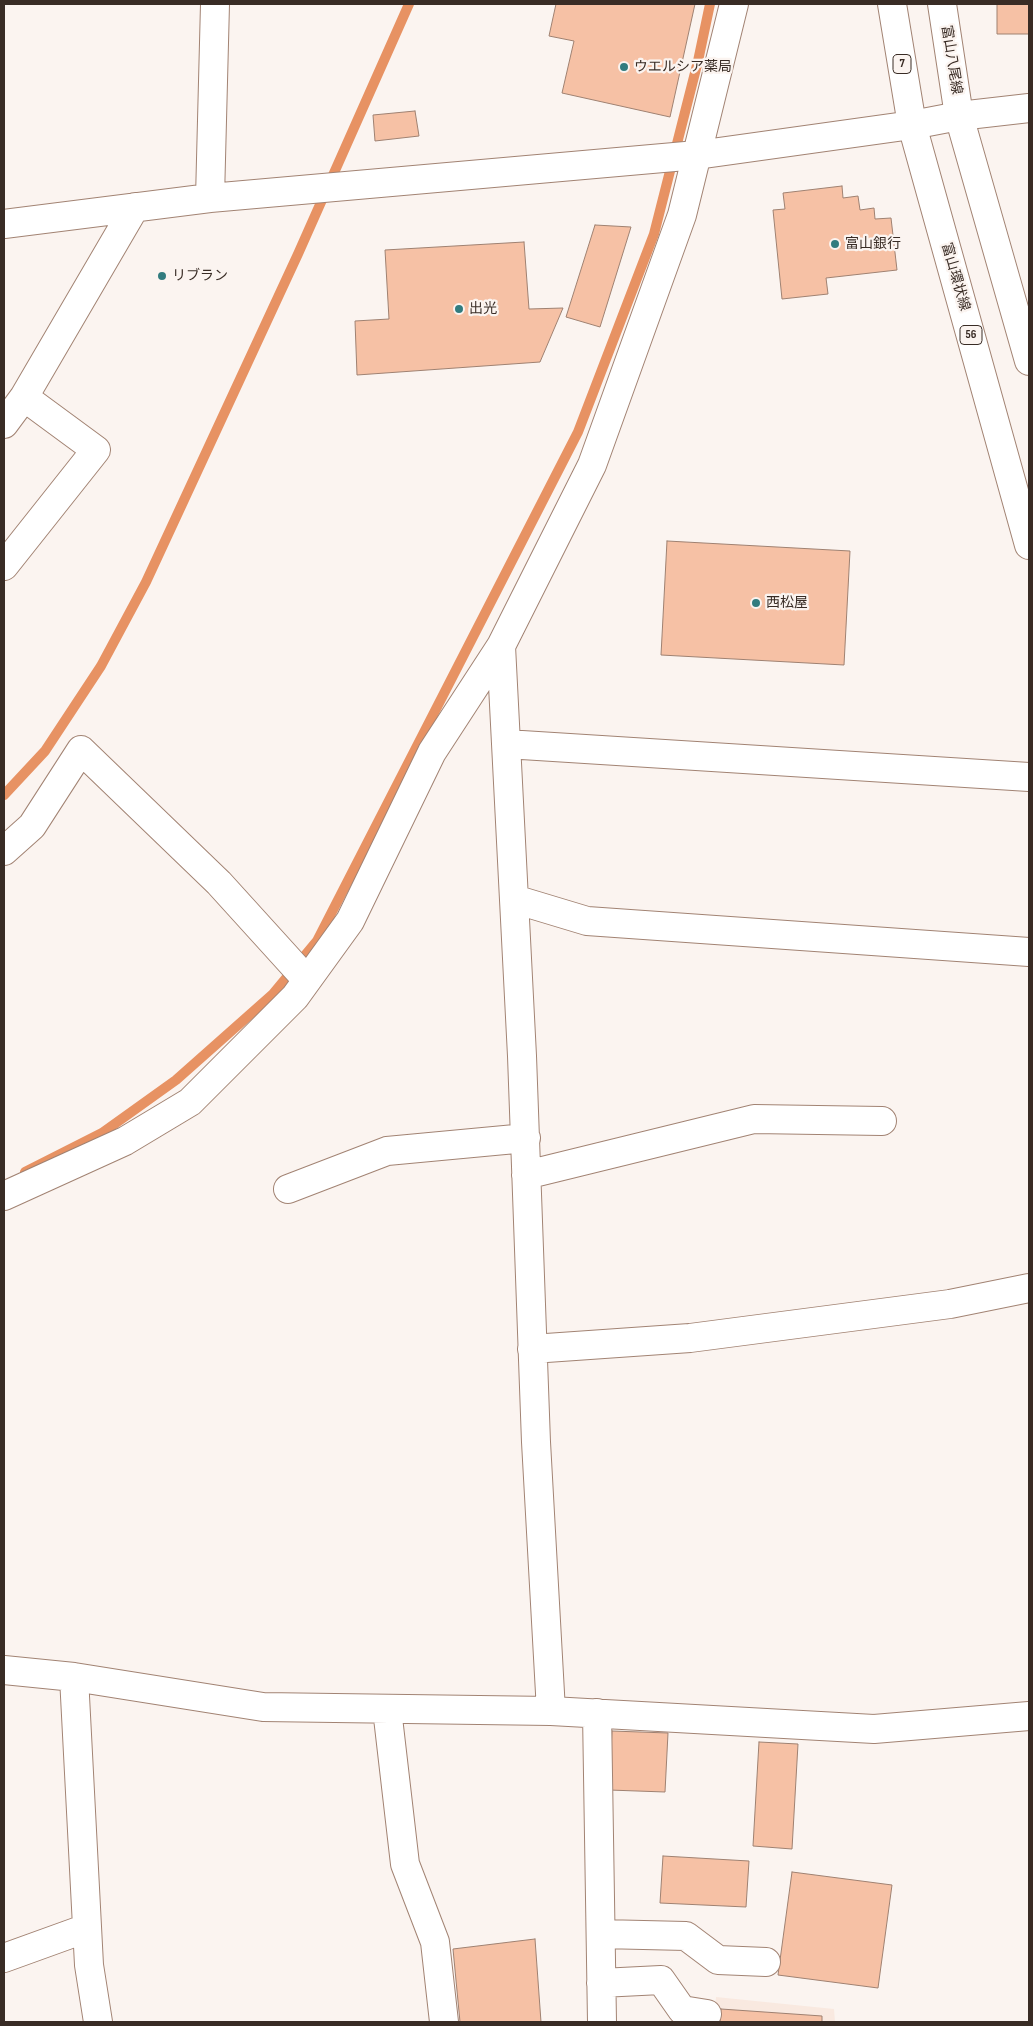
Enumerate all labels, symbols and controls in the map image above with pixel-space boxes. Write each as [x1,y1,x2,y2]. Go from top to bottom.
street label: 富山八尾線 [937,24,965,96]
road number: 7 [893,54,911,74]
place label: ウエルシア薬局 [634,59,732,75]
marker: ウエルシア薬局 [618,61,630,73]
place label: 富山銀行 [845,236,901,252]
marker: 富山銀行 [829,238,841,250]
street label: 富山環状線 [937,241,973,313]
place label: リブラン [172,268,228,284]
marker: リブラン [156,270,168,282]
place label: 出光 [469,301,497,317]
marker: 出光 [453,303,465,315]
road number: 56 [960,326,982,344]
place label: 西松屋 [766,595,808,611]
marker: 西松屋 [750,597,762,609]

